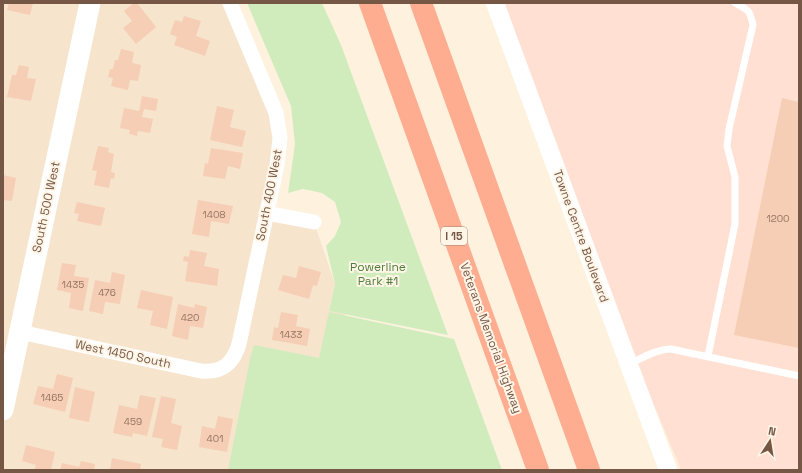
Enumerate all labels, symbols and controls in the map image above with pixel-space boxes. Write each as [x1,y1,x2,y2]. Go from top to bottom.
street label: South 400 West [252,148,286,242]
street label: South 500 West [29,160,63,254]
street label: Towne Centre Boulevard [550,167,612,305]
house number: 1408 [202,208,226,221]
house number: 1200 [766,212,790,225]
road number: I 15 [441,227,467,245]
park label: Powerline Park #1 [350,259,406,289]
street label: Veterans Memorial Highway [456,260,526,416]
house number: 1435 [62,278,84,291]
house number: 476 [98,286,116,299]
house number: 420 [181,311,199,324]
house number: 1433 [280,328,302,341]
street label: West 1450 South [74,336,172,372]
house number: 1465 [41,391,63,404]
house number: 459 [124,415,142,428]
north arrow [750,421,790,461]
text: N [767,424,777,439]
house number: 401 [207,432,223,445]

